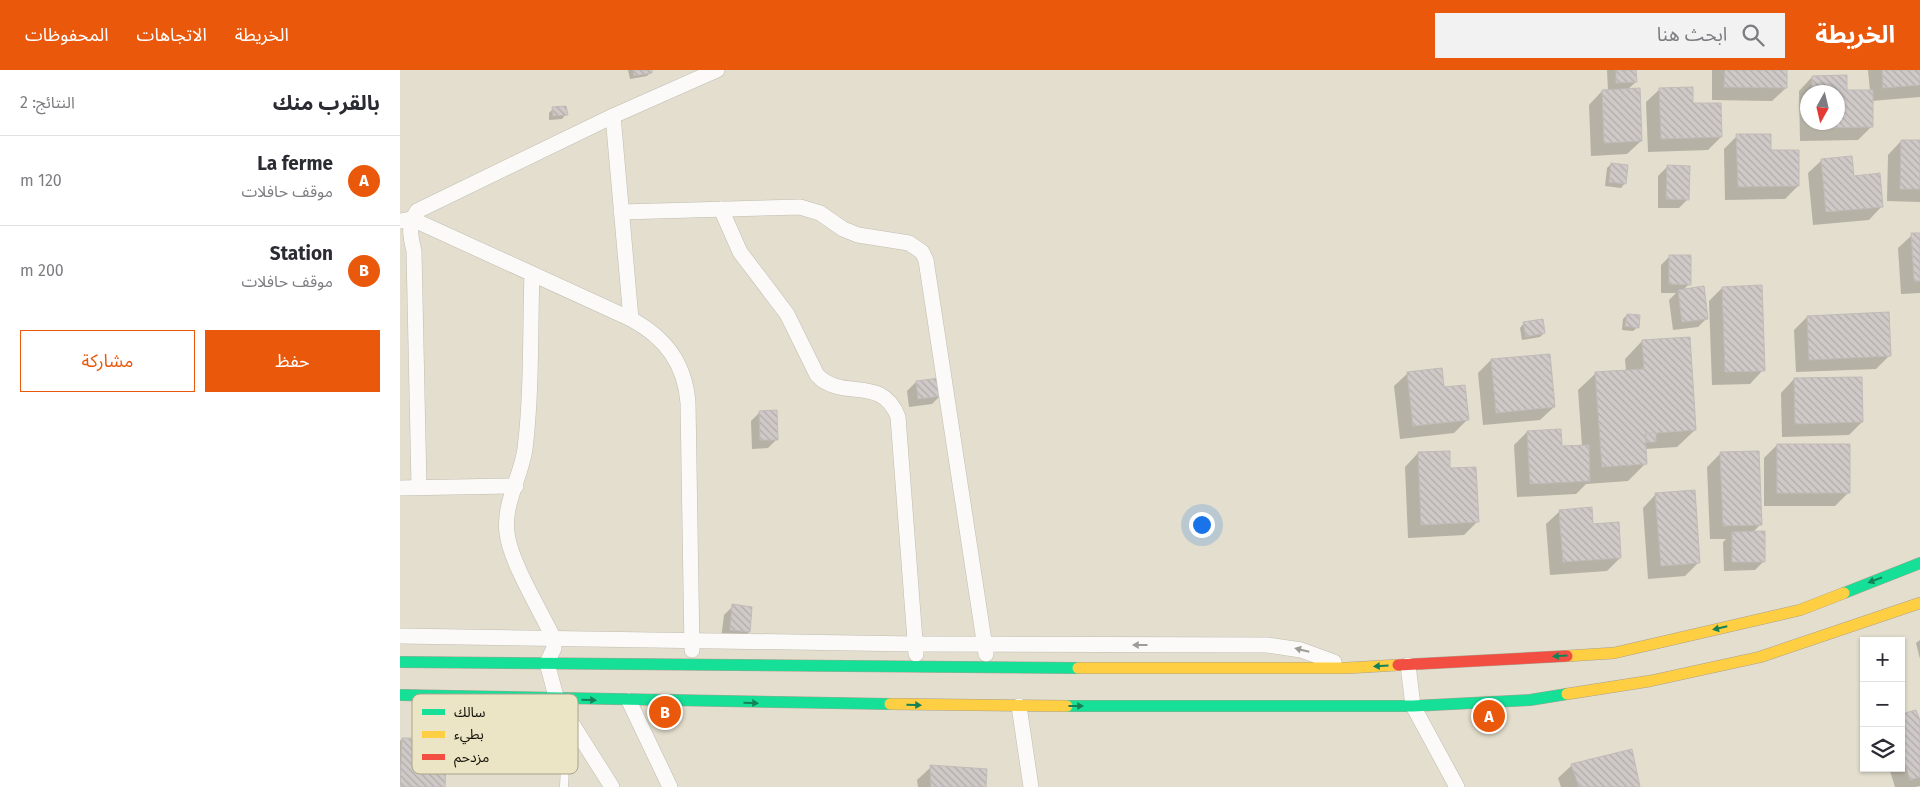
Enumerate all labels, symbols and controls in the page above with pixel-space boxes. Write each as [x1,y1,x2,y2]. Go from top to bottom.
search box [1435,13,1785,58]
icon: search [1739,21,1767,49]
text: الخريطة [1815,21,1895,49]
text: ابحث هنا [1657,23,1727,46]
text: المحفوظات [25,24,109,46]
text: الاتجاهات [137,24,207,46]
text: الخريطة [235,24,289,46]
north arrow [1800,85,1845,130]
text: بالقرب منك [273,90,380,116]
text: النتائج: 2 [20,93,75,112]
text: La ferme [257,152,333,175]
text: 120 m [20,171,62,190]
text: A [359,171,369,190]
text: موقف حافلات [241,182,333,201]
text: Station [270,242,333,265]
text: 200 m [20,261,64,280]
text: B [359,261,369,280]
text: موقف حافلات [241,272,333,291]
button: مشاركة [20,330,195,392]
button: حفظ [205,330,380,392]
your location [1189,512,1215,538]
one-way arrow [1867,577,1882,585]
one-way arrow [1712,624,1727,632]
map controls [1860,637,1905,772]
button: + [1860,637,1905,682]
one-way arrow [1132,641,1148,649]
one-way arrow [1294,646,1309,654]
one-way arrow [1552,653,1568,661]
one-way arrow [1372,663,1388,671]
button: − [1860,682,1905,727]
pin: B [649,693,681,731]
legend [412,694,578,774]
one-way arrow [581,697,597,705]
pin: A [1473,697,1505,735]
one-way arrow [743,699,759,707]
one-way arrow [906,701,922,709]
one-way arrow [1068,702,1084,710]
text: سالك [454,704,486,721]
text: بطيء [454,726,484,745]
button: layers [1860,727,1905,772]
text: مزدحم [454,749,489,768]

